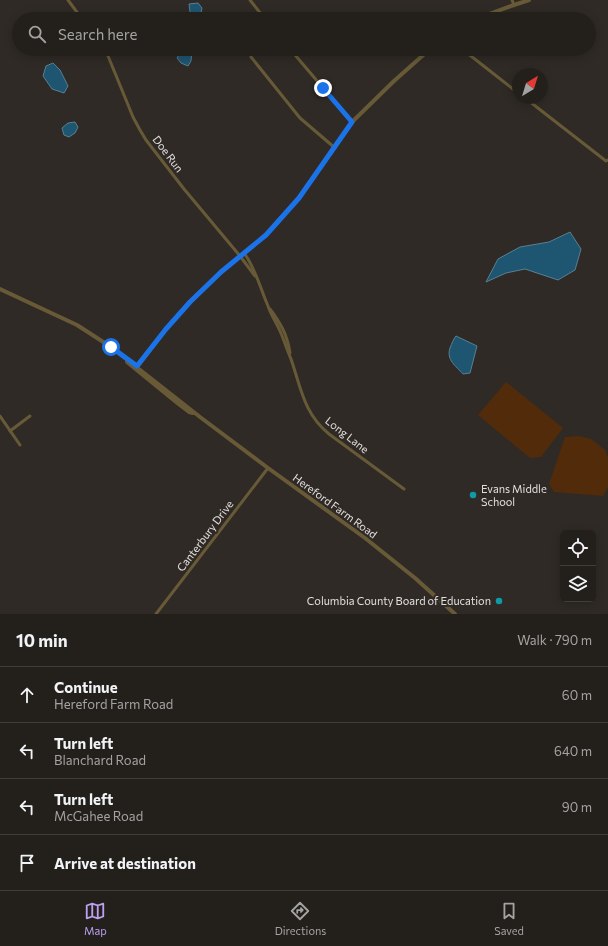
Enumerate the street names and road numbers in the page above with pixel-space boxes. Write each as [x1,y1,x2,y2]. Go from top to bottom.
street label: Doe Run [150,133,186,175]
street label: Long Lane [323,414,372,456]
street label: Hereford Farm Road [291,471,380,541]
street label: Canterbury Drive [174,497,236,574]

